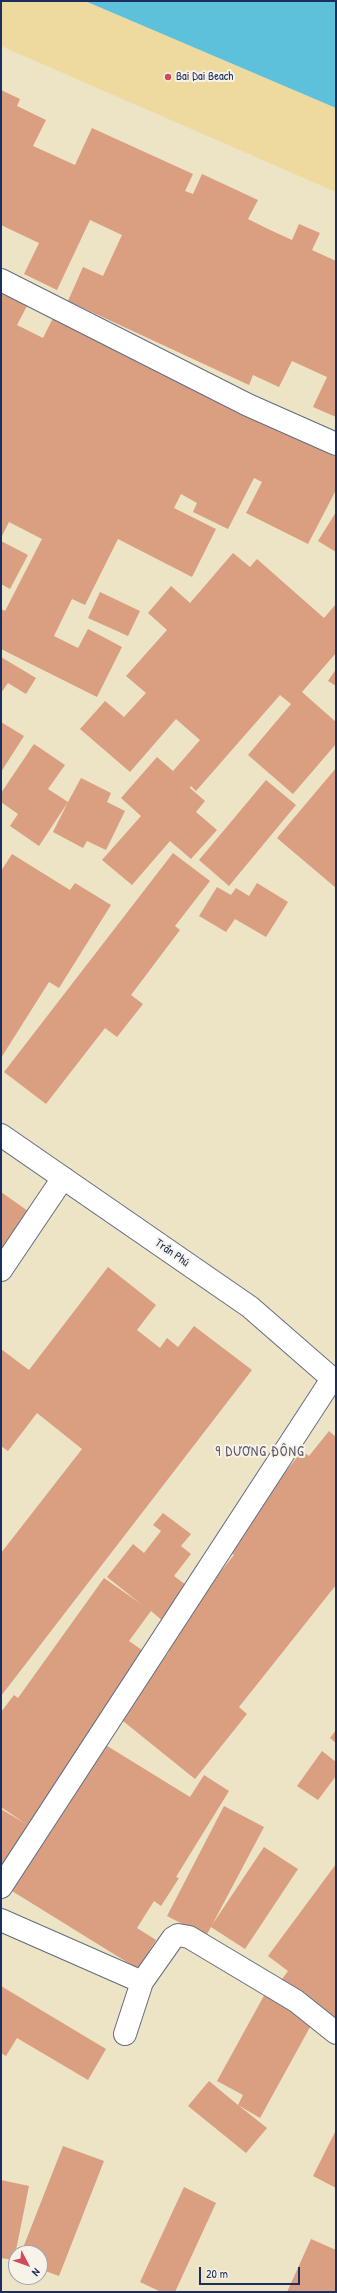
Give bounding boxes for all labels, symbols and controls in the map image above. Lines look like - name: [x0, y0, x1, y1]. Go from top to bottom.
- place label: Bai Dai Beach: [176, 70, 233, 84]
- marker: Bai Dai Beach: [163, 72, 173, 82]
- street label: Trần Phú: [152, 1236, 192, 1270]
- district label: 9 DƯƠNG ĐÔNG: [215, 1444, 305, 1460]
- north arrow: [8, 2245, 48, 2285]
- scale bar: [201, 2259, 302, 2285]
- text: N: [29, 2265, 44, 2279]
- text: 20 m: [206, 2265, 228, 2282]

